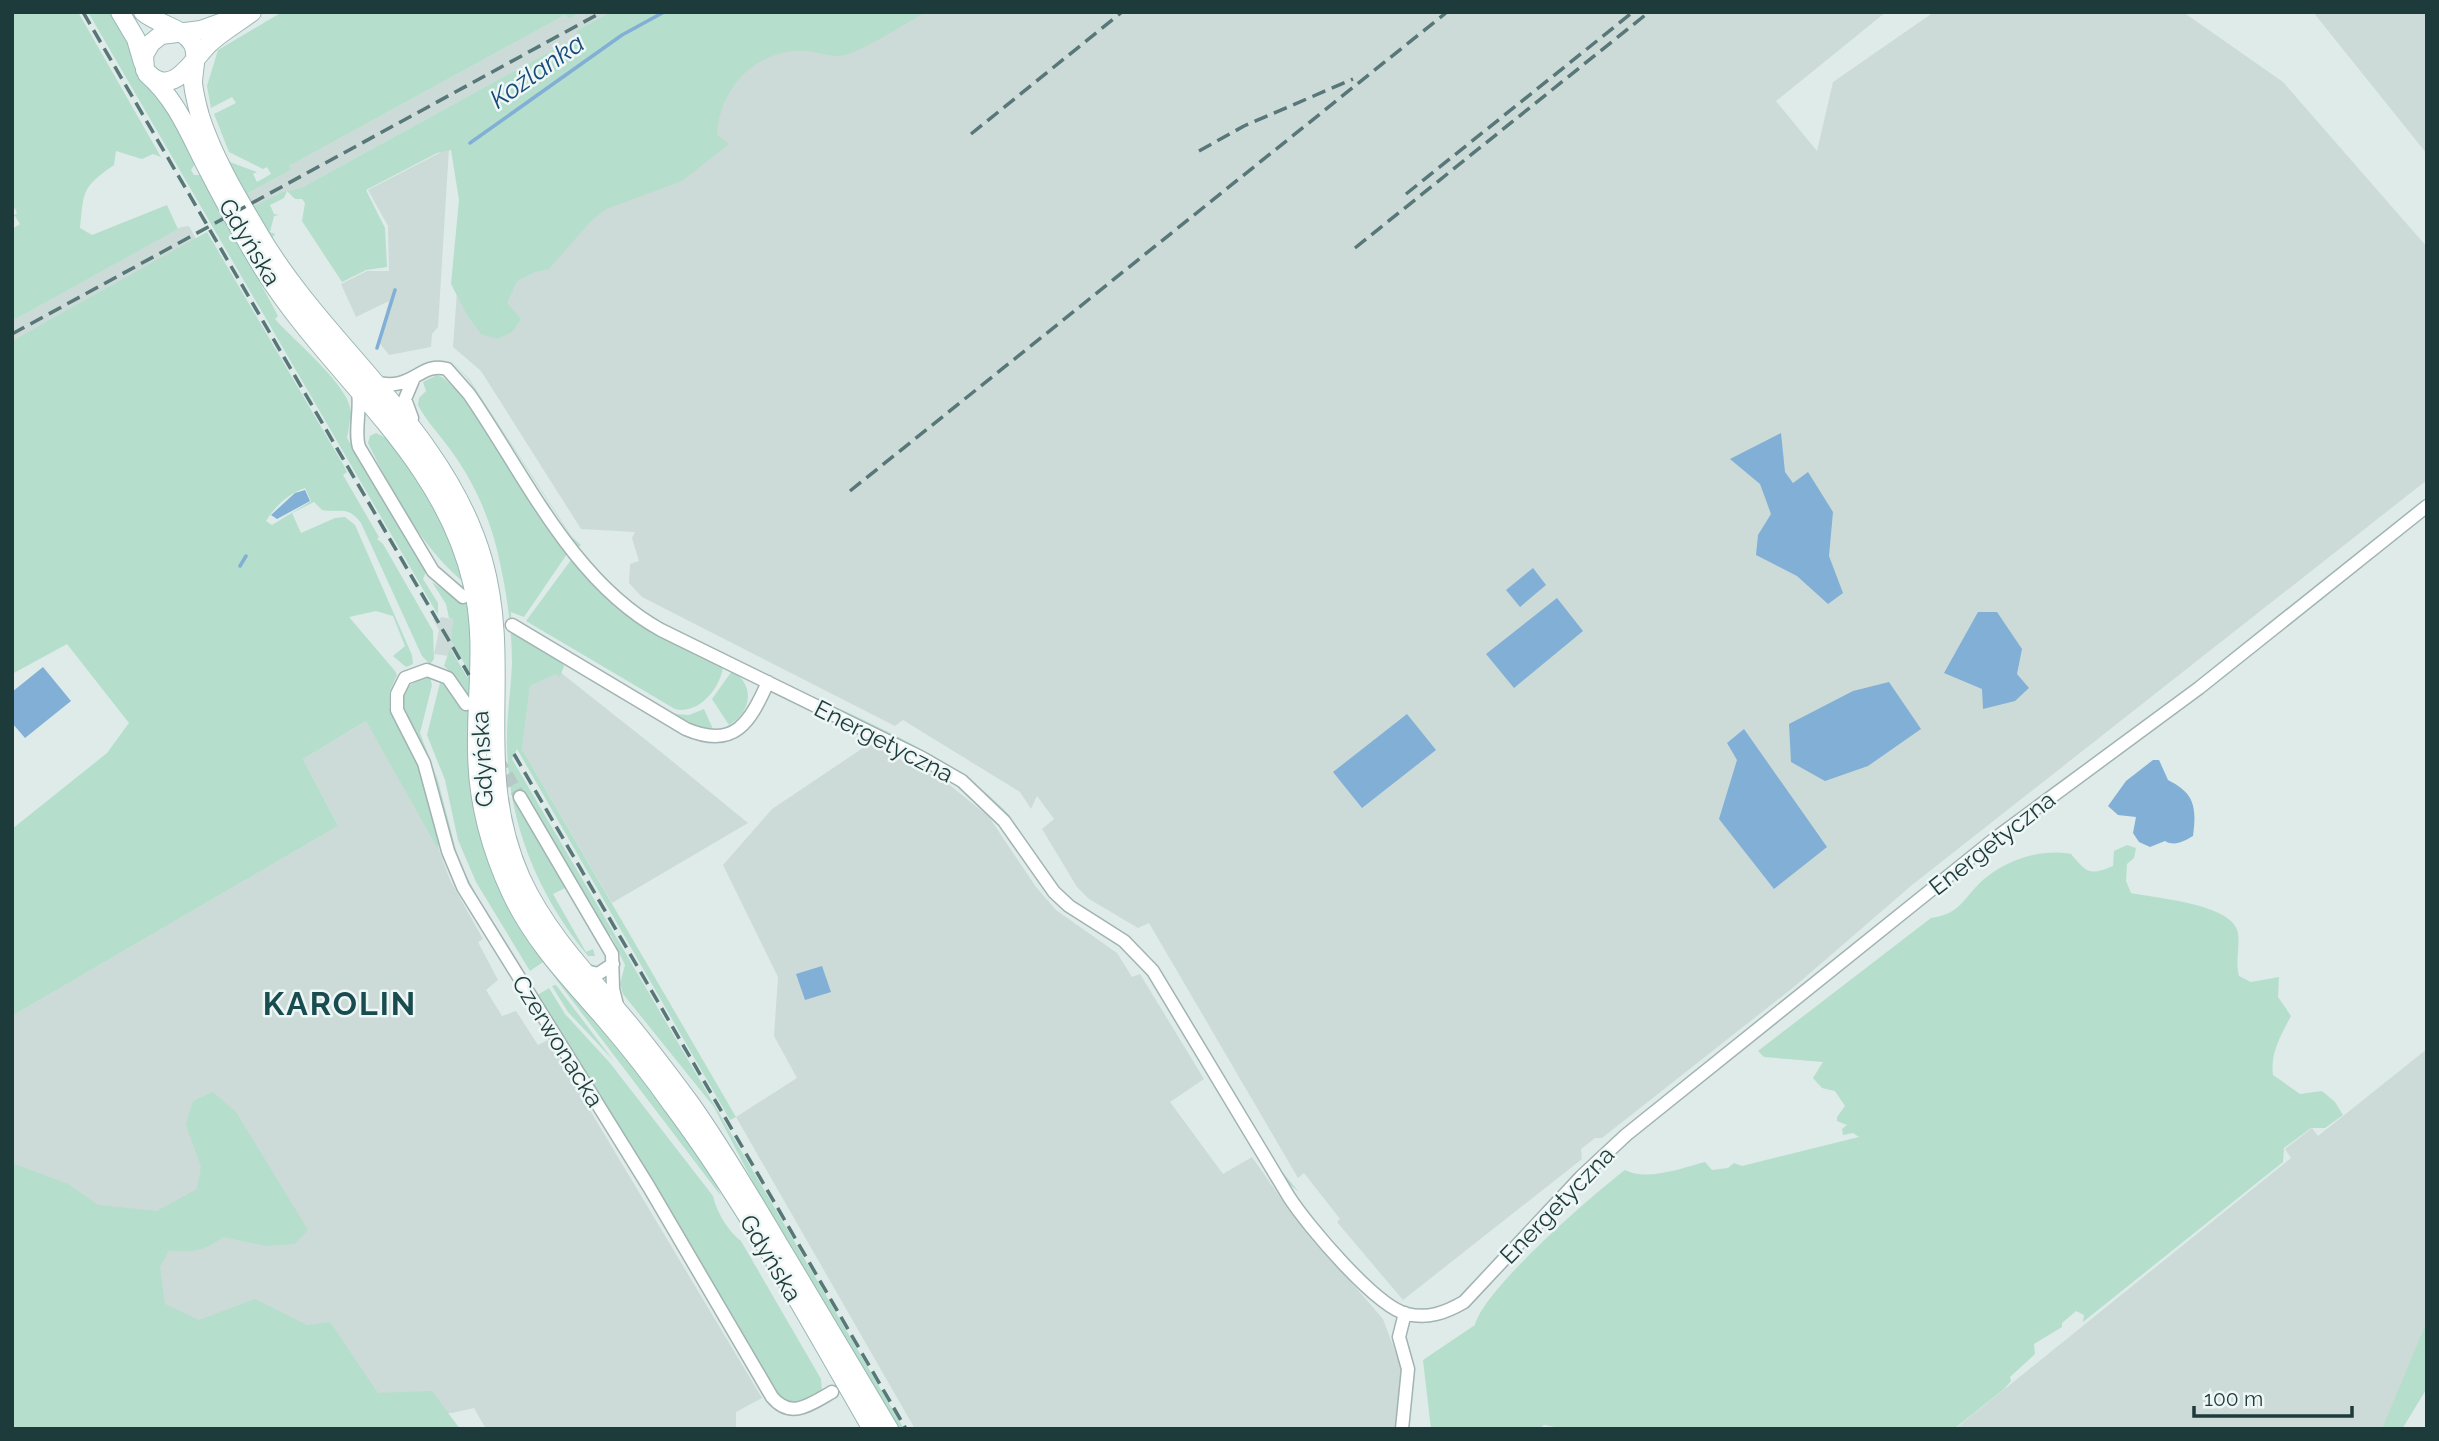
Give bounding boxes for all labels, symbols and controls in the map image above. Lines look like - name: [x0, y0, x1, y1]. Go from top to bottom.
- water label: Koźlanka: [484, 28, 590, 114]
- street label: Gdyńska: [213, 193, 287, 291]
- street label: Energetyczna: [810, 694, 958, 788]
- street label: Gdyńska: [465, 710, 499, 808]
- street label: Energetyczna: [1923, 785, 2061, 901]
- street label: Czerwonacka: [506, 970, 610, 1112]
- district label: KAROLIN: [263, 985, 417, 1022]
- street label: Energetyczna: [1494, 1140, 1620, 1270]
- street label: Gdyńska: [734, 1209, 808, 1307]
- scale bar: [2194, 1374, 2352, 1418]
- text: 100 m: [2204, 1386, 2263, 1411]

